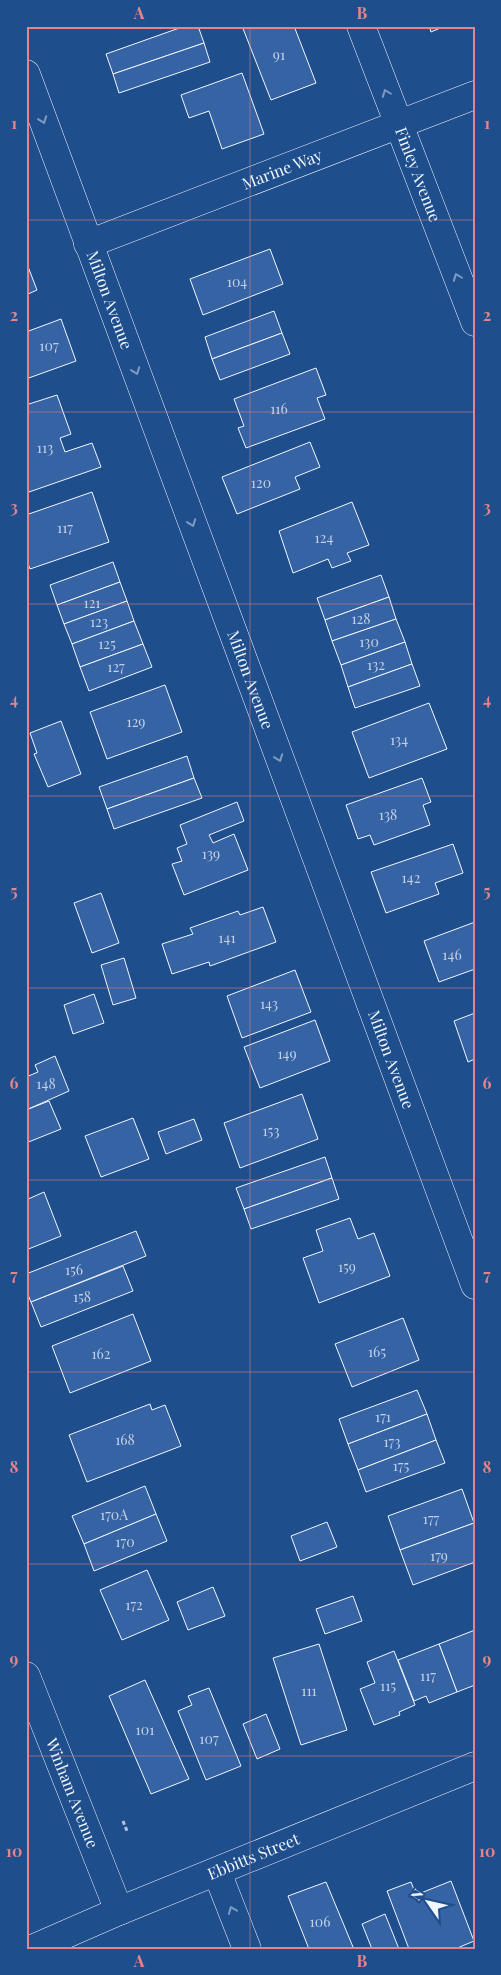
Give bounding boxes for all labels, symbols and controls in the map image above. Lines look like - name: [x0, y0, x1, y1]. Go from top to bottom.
- text: A: [133, 2, 145, 23]
- text: B: [357, 2, 368, 23]
- house number: 91: [273, 45, 285, 64]
- one-way arrow: [382, 89, 392, 97]
- text: 1: [11, 112, 17, 133]
- text: 1: [484, 112, 490, 133]
- one-way arrow: [37, 115, 47, 124]
- street label: Finley Avenue: [391, 124, 446, 224]
- street label: Marine Way: [239, 144, 325, 194]
- street label: Milton Avenue: [82, 248, 138, 352]
- house number: 104: [227, 272, 247, 291]
- one-way arrow: [453, 273, 463, 282]
- text: 2: [10, 304, 18, 325]
- text: 2: [483, 304, 491, 325]
- house number: 107: [39, 336, 59, 355]
- one-way arrow: [130, 366, 140, 375]
- house number: 116: [270, 399, 288, 418]
- house number: 113: [37, 438, 53, 457]
- house number: 120: [251, 473, 271, 492]
- text: 3: [10, 496, 18, 517]
- text: 3: [483, 496, 491, 517]
- house number: 117: [57, 518, 73, 537]
- one-way arrow: [186, 518, 196, 527]
- house number: 124: [315, 528, 333, 547]
- house number: 121: [83, 593, 101, 612]
- house number: 128: [351, 609, 371, 628]
- house number: 123: [90, 612, 108, 631]
- street label: Milton Avenue: [223, 627, 279, 732]
- house number: 130: [359, 632, 379, 651]
- house number: 125: [98, 634, 116, 653]
- house number: 132: [367, 655, 385, 674]
- house number: 127: [107, 657, 125, 676]
- text: 4: [10, 688, 18, 709]
- text: 4: [483, 688, 491, 709]
- house number: 129: [126, 712, 146, 731]
- house number: 134: [390, 730, 408, 749]
- one-way arrow: [273, 753, 283, 761]
- house number: 138: [379, 805, 397, 824]
- house number: 139: [202, 844, 220, 863]
- house number: 142: [402, 868, 421, 887]
- text: 5: [10, 880, 18, 901]
- text: 5: [483, 880, 491, 901]
- house number: 141: [218, 928, 236, 947]
- house number: 146: [442, 945, 462, 964]
- house number: 143: [260, 994, 278, 1013]
- street label: Milton Avenue: [364, 1007, 420, 1111]
- house number: 149: [277, 1044, 297, 1063]
- text: 6: [10, 1072, 19, 1093]
- text: 6: [483, 1072, 492, 1093]
- house number: 148: [36, 1074, 56, 1093]
- house number: 153: [262, 1121, 280, 1140]
- house number: 159: [338, 1257, 356, 1276]
- house number: 156: [65, 1260, 83, 1279]
- text: 7: [10, 1264, 18, 1285]
- text: 7: [483, 1264, 491, 1285]
- house number: 158: [73, 1287, 91, 1306]
- house number: 165: [368, 1342, 386, 1361]
- house number: 162: [91, 1344, 111, 1363]
- house number: 171: [375, 1407, 391, 1426]
- house number: 168: [115, 1430, 135, 1449]
- house number: 173: [383, 1432, 401, 1451]
- text: 8: [10, 1456, 19, 1477]
- house number: 175: [393, 1456, 410, 1475]
- text: 8: [483, 1456, 492, 1477]
- house number: 170A: [100, 1505, 128, 1524]
- house number: 177: [423, 1509, 440, 1528]
- house number: 170: [115, 1532, 135, 1551]
- house number: 179: [430, 1546, 448, 1565]
- house number: 172: [125, 1595, 143, 1614]
- text: 9: [10, 1648, 19, 1669]
- text: 9: [483, 1648, 492, 1669]
- house number: 117: [420, 1666, 436, 1685]
- house number: 115: [380, 1676, 396, 1695]
- house number: 111: [301, 1681, 317, 1700]
- house number: 101: [136, 1720, 154, 1739]
- house number: 107: [199, 1729, 219, 1748]
- street label: Winham Avenue: [41, 1734, 104, 1851]
- street label: Ebbitts Street: [204, 1828, 302, 1884]
- text: 10: [6, 1840, 22, 1861]
- text: 10: [479, 1840, 495, 1861]
- north arrow: [404, 1878, 454, 1928]
- text: N: [406, 1885, 428, 1904]
- one-way arrow: [228, 1907, 238, 1915]
- house number: 106: [310, 1912, 330, 1931]
- text: A: [133, 1950, 145, 1971]
- text: B: [357, 1950, 368, 1971]

